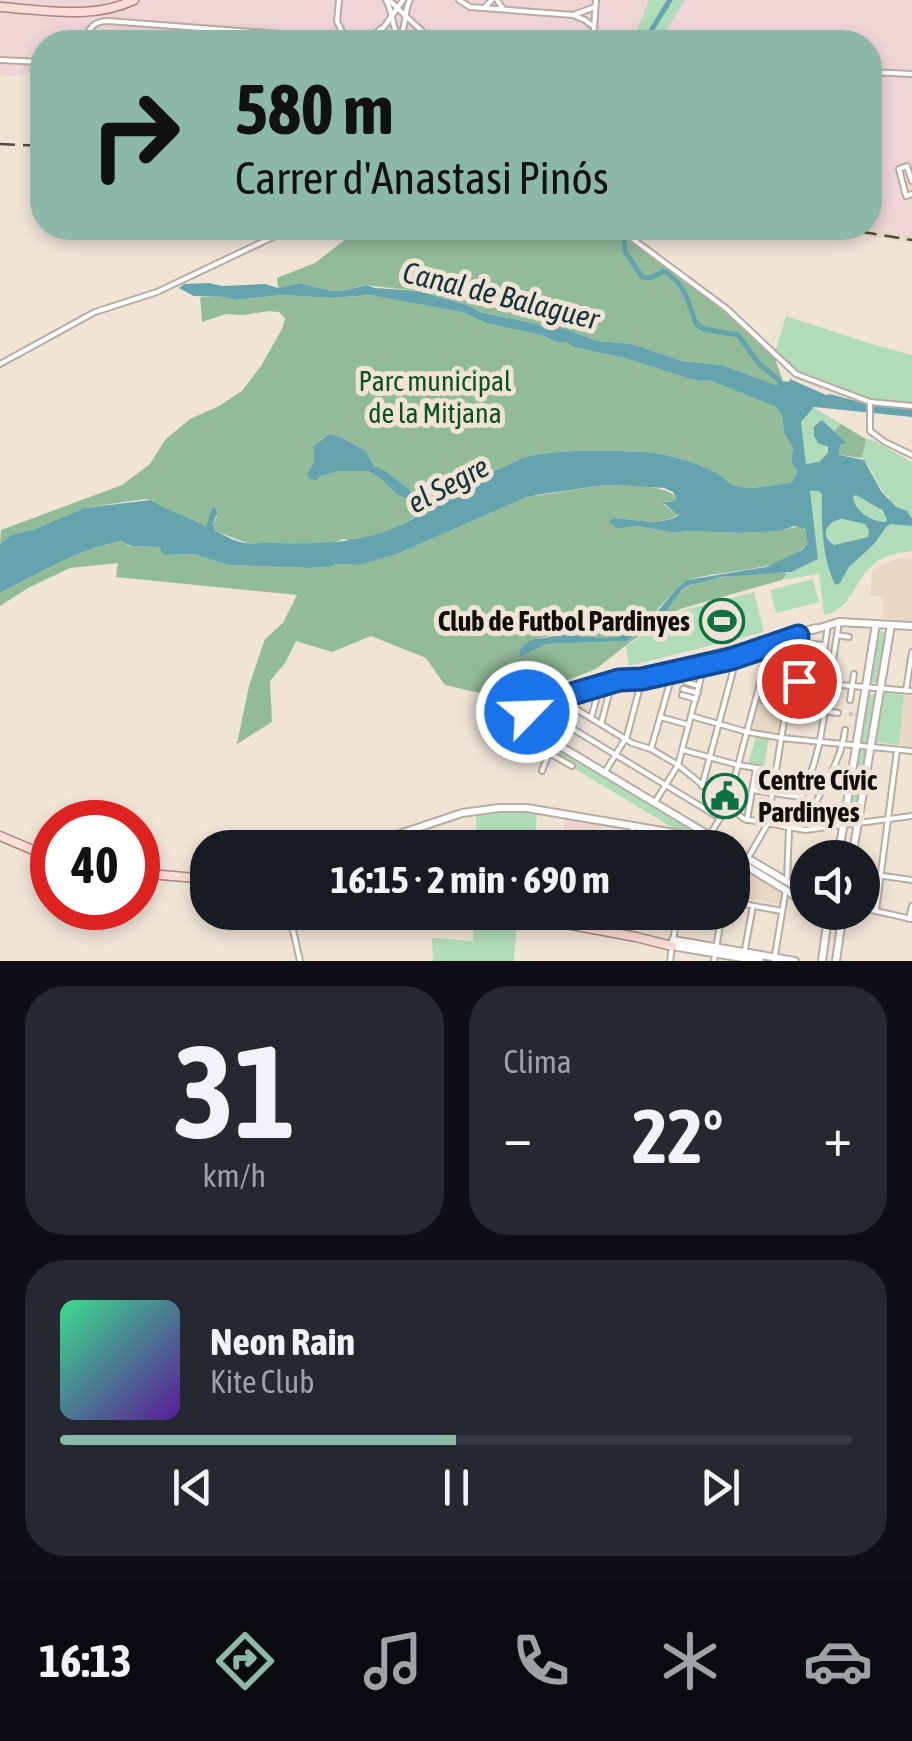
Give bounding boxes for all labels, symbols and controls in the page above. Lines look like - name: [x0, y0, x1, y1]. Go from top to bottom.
- text: 580 m: [235, 69, 394, 149]
- icon: right: [70, 70, 200, 200]
- text: Carrer d'Anastasi Pinós: [235, 152, 609, 204]
- water label: Canal de Balaguer: [400, 254, 604, 336]
- park label: Parc municipal de la Mitjana: [359, 365, 512, 429]
- water label: el Segre: [402, 449, 494, 519]
- sports icon: Club de Futbol Pardinyes: [699, 598, 745, 644]
- place label: Club de Futbol Pardinyes: [438, 605, 690, 637]
- pin: [757, 639, 842, 724]
- icon: arrive: [772, 654, 827, 709]
- position arrow: [475, 660, 579, 764]
- place label: Centre Cívic Pardinyes: [758, 764, 878, 828]
- public building icon: Centre Cívic Pardinyes: [702, 773, 748, 819]
- speed limit sign: 40: [30, 800, 160, 930]
- map controls: [790, 840, 880, 930]
- button: sound: [790, 840, 880, 930]
- text: 16:15 · 2 min · 690 m: [330, 858, 610, 901]
- text: 31: [173, 1017, 295, 1166]
- text: Clima: [504, 1043, 572, 1080]
- text: 22°: [632, 1093, 723, 1179]
- text: −: [504, 1105, 532, 1168]
- text: +: [823, 1105, 852, 1168]
- text: km/h: [203, 1157, 266, 1194]
- text: Neon Rain: [210, 1320, 355, 1363]
- text: Kite Club: [210, 1363, 314, 1400]
- icon: previous: [165, 1460, 220, 1515]
- icon: pause: [429, 1460, 484, 1515]
- icon: next: [693, 1460, 748, 1515]
- icon: directions: [210, 1626, 280, 1696]
- icon: music: [358, 1626, 428, 1696]
- icon: phone: [506, 1626, 576, 1696]
- icon: climate: [655, 1626, 725, 1696]
- icon: car: [803, 1626, 873, 1696]
- text: 16:13: [39, 1635, 132, 1687]

